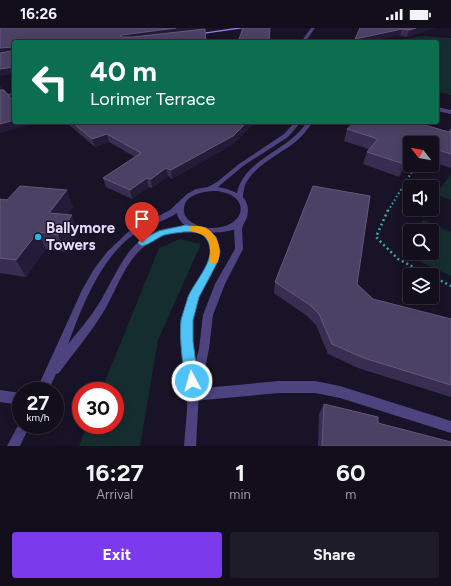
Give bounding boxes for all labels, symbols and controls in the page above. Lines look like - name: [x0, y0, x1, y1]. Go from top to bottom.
- text: 16:26: [20, 5, 57, 23]
- text: 40 m: [90, 54, 157, 88]
- icon: left: [24, 56, 76, 108]
- text: Lorimer Terrace: [90, 88, 215, 110]
- north arrow: [403, 136, 439, 172]
- map controls: [403, 136, 439, 304]
- button: sound: [403, 180, 439, 216]
- pin: [125, 202, 159, 243]
- icon: arrive: [131, 208, 153, 230]
- place label: Ballymore Towers: [46, 219, 116, 254]
- button: search: [403, 224, 439, 260]
- marker: Ballymore Towers: [33, 232, 43, 242]
- button: layers: [403, 268, 439, 304]
- position arrow: [171, 360, 213, 402]
- speed limit sign: 30: [72, 382, 124, 434]
- text: 27: [27, 391, 49, 415]
- text: km/h: [27, 411, 49, 424]
- text: 16:27: [85, 458, 144, 487]
- text: 1: [235, 458, 245, 487]
- text: 60: [336, 458, 366, 487]
- text: Arrival: [96, 487, 133, 502]
- text: min: [229, 487, 251, 502]
- text: m: [345, 487, 356, 502]
- button: Exit: [12, 532, 222, 578]
- button: Share: [230, 532, 439, 578]

